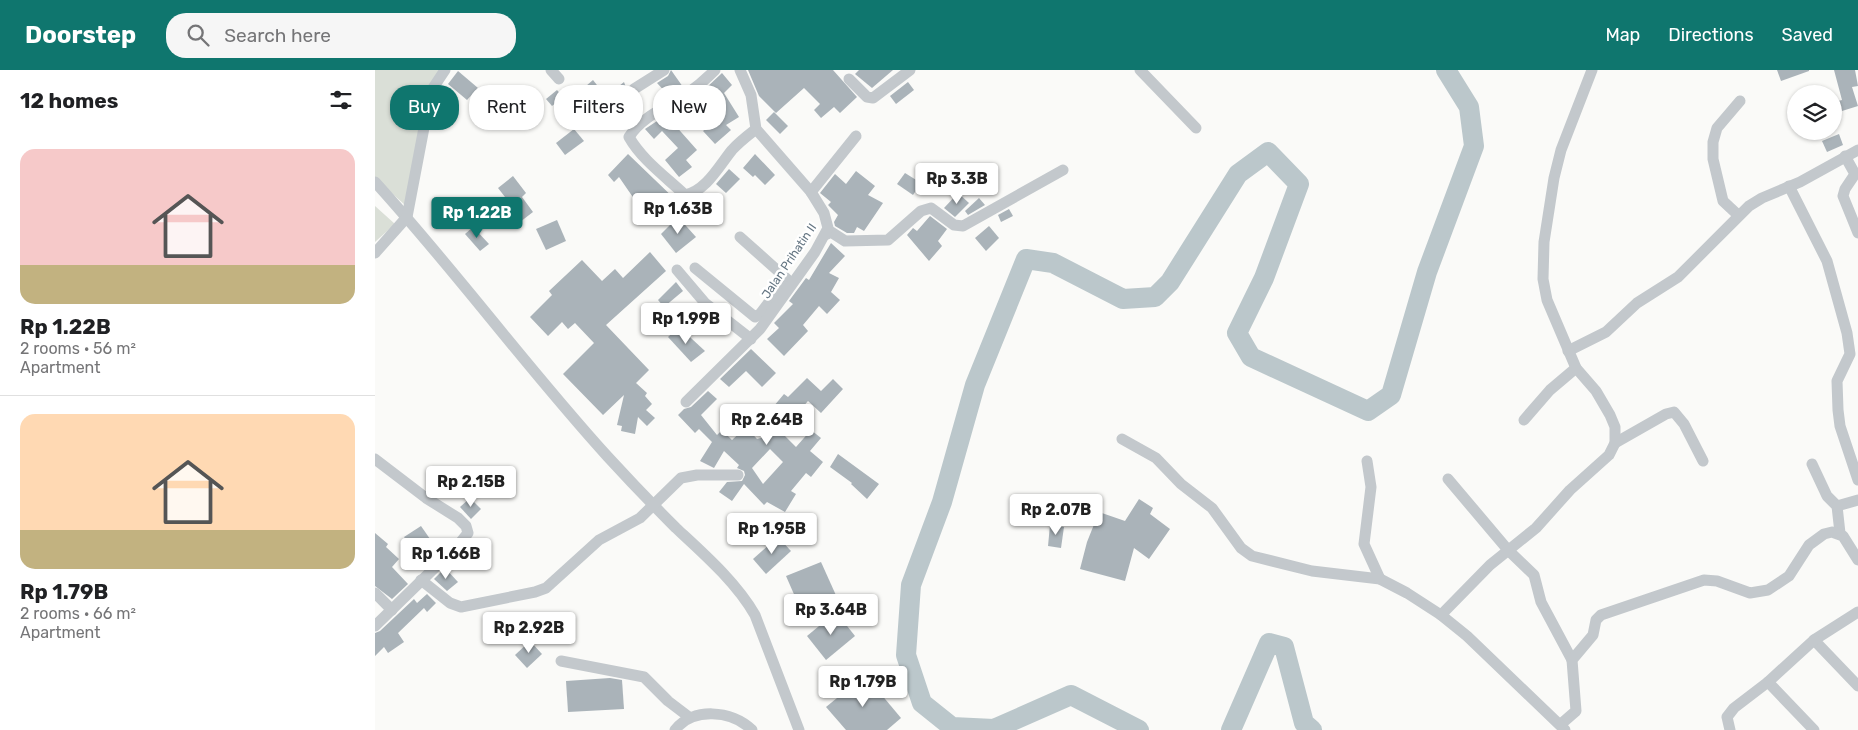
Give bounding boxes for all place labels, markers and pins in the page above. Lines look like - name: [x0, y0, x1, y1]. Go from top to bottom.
- pin: Rp 3.3B: [911, 162, 1003, 205]
- pin: Rp 1.63B: [626, 192, 730, 235]
- pin: Rp 1.22B: [425, 196, 529, 239]
- pin: Rp 1.99B: [634, 302, 738, 345]
- pin: Rp 2.64B: [715, 404, 819, 446]
- pin: Rp 2.15B: [419, 466, 523, 508]
- pin: Rp 2.07B: [1004, 494, 1108, 536]
- pin: Rp 1.95B: [720, 512, 824, 555]
- pin: Rp 1.66B: [394, 538, 498, 580]
- pin: Rp 3.64B: [779, 594, 883, 636]
- pin: Rp 2.92B: [477, 612, 581, 654]
- pin: Rp 1.79B: [811, 666, 915, 708]

